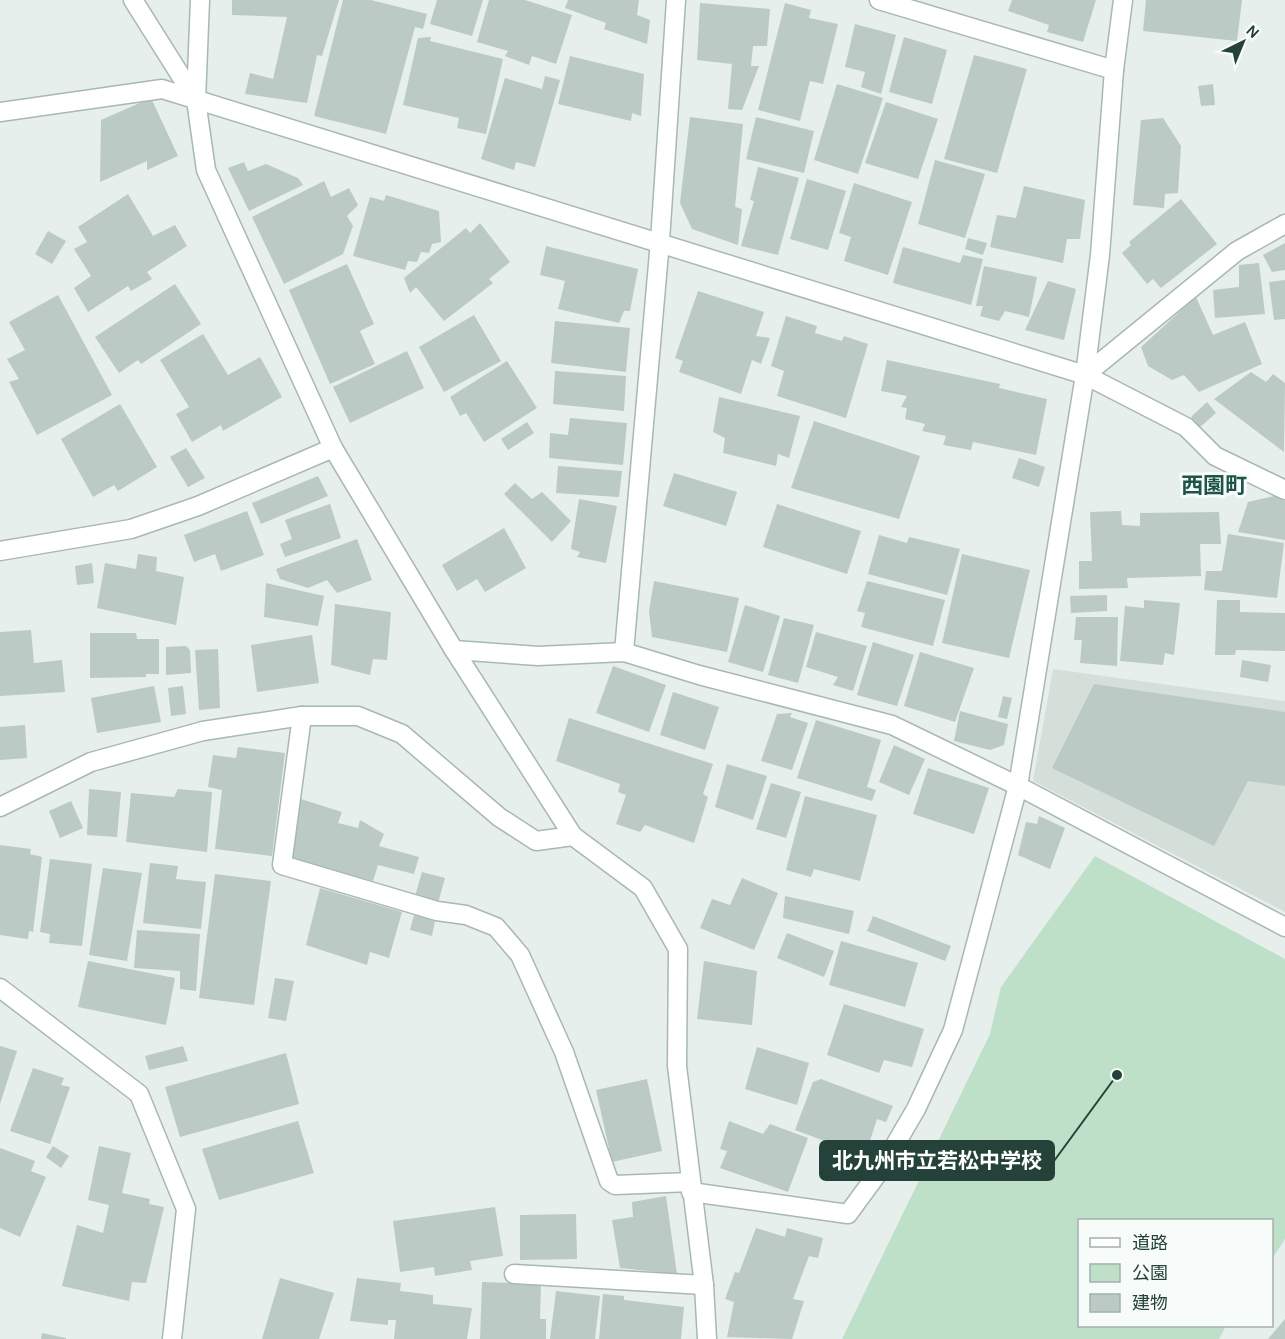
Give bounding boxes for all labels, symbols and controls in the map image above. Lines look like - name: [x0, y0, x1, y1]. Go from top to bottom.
- north arrow: [1213, 12, 1273, 72]
- text: N: [1242, 21, 1264, 42]
- district label: 西園町: [1181, 473, 1247, 499]
- callout: 北九州市立若松中学校: [820, 1141, 1054, 1180]
- text: 北九州市立若松中学校: [832, 1149, 1042, 1173]
- legend: [1078, 1219, 1273, 1327]
- text: 道路: [1132, 1232, 1168, 1254]
- text: 公園: [1132, 1262, 1168, 1284]
- text: 建物: [1132, 1292, 1168, 1314]

